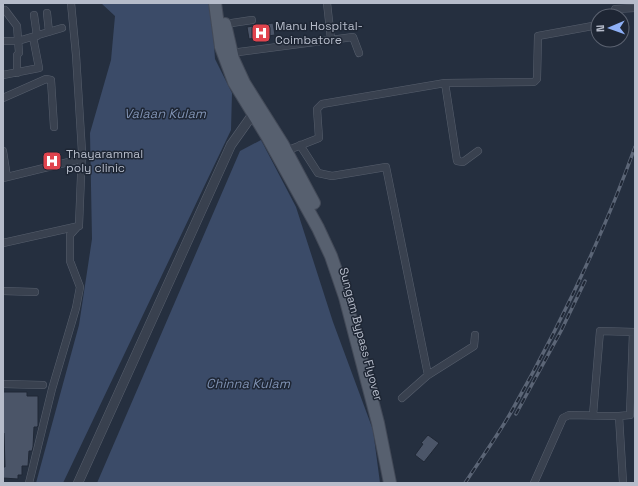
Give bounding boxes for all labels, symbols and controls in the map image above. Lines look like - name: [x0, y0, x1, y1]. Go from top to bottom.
- north arrow: [590, 8, 630, 48]
- place label: Manu Hospital- Coimbatore: [275, 18, 363, 48]
- hospital icon: Manu Hospital- Coimbatore: [250, 22, 272, 44]
- text: N: [593, 24, 607, 32]
- water label: Valaan Kulam: [124, 105, 207, 122]
- place label: Thayarammal poly clinic: [66, 146, 143, 176]
- hospital icon: Thayarammal poly clinic: [41, 150, 63, 172]
- street label: Sungam Bypass Flyover: [335, 266, 387, 403]
- water label: Chinna Kulam: [206, 375, 291, 392]

